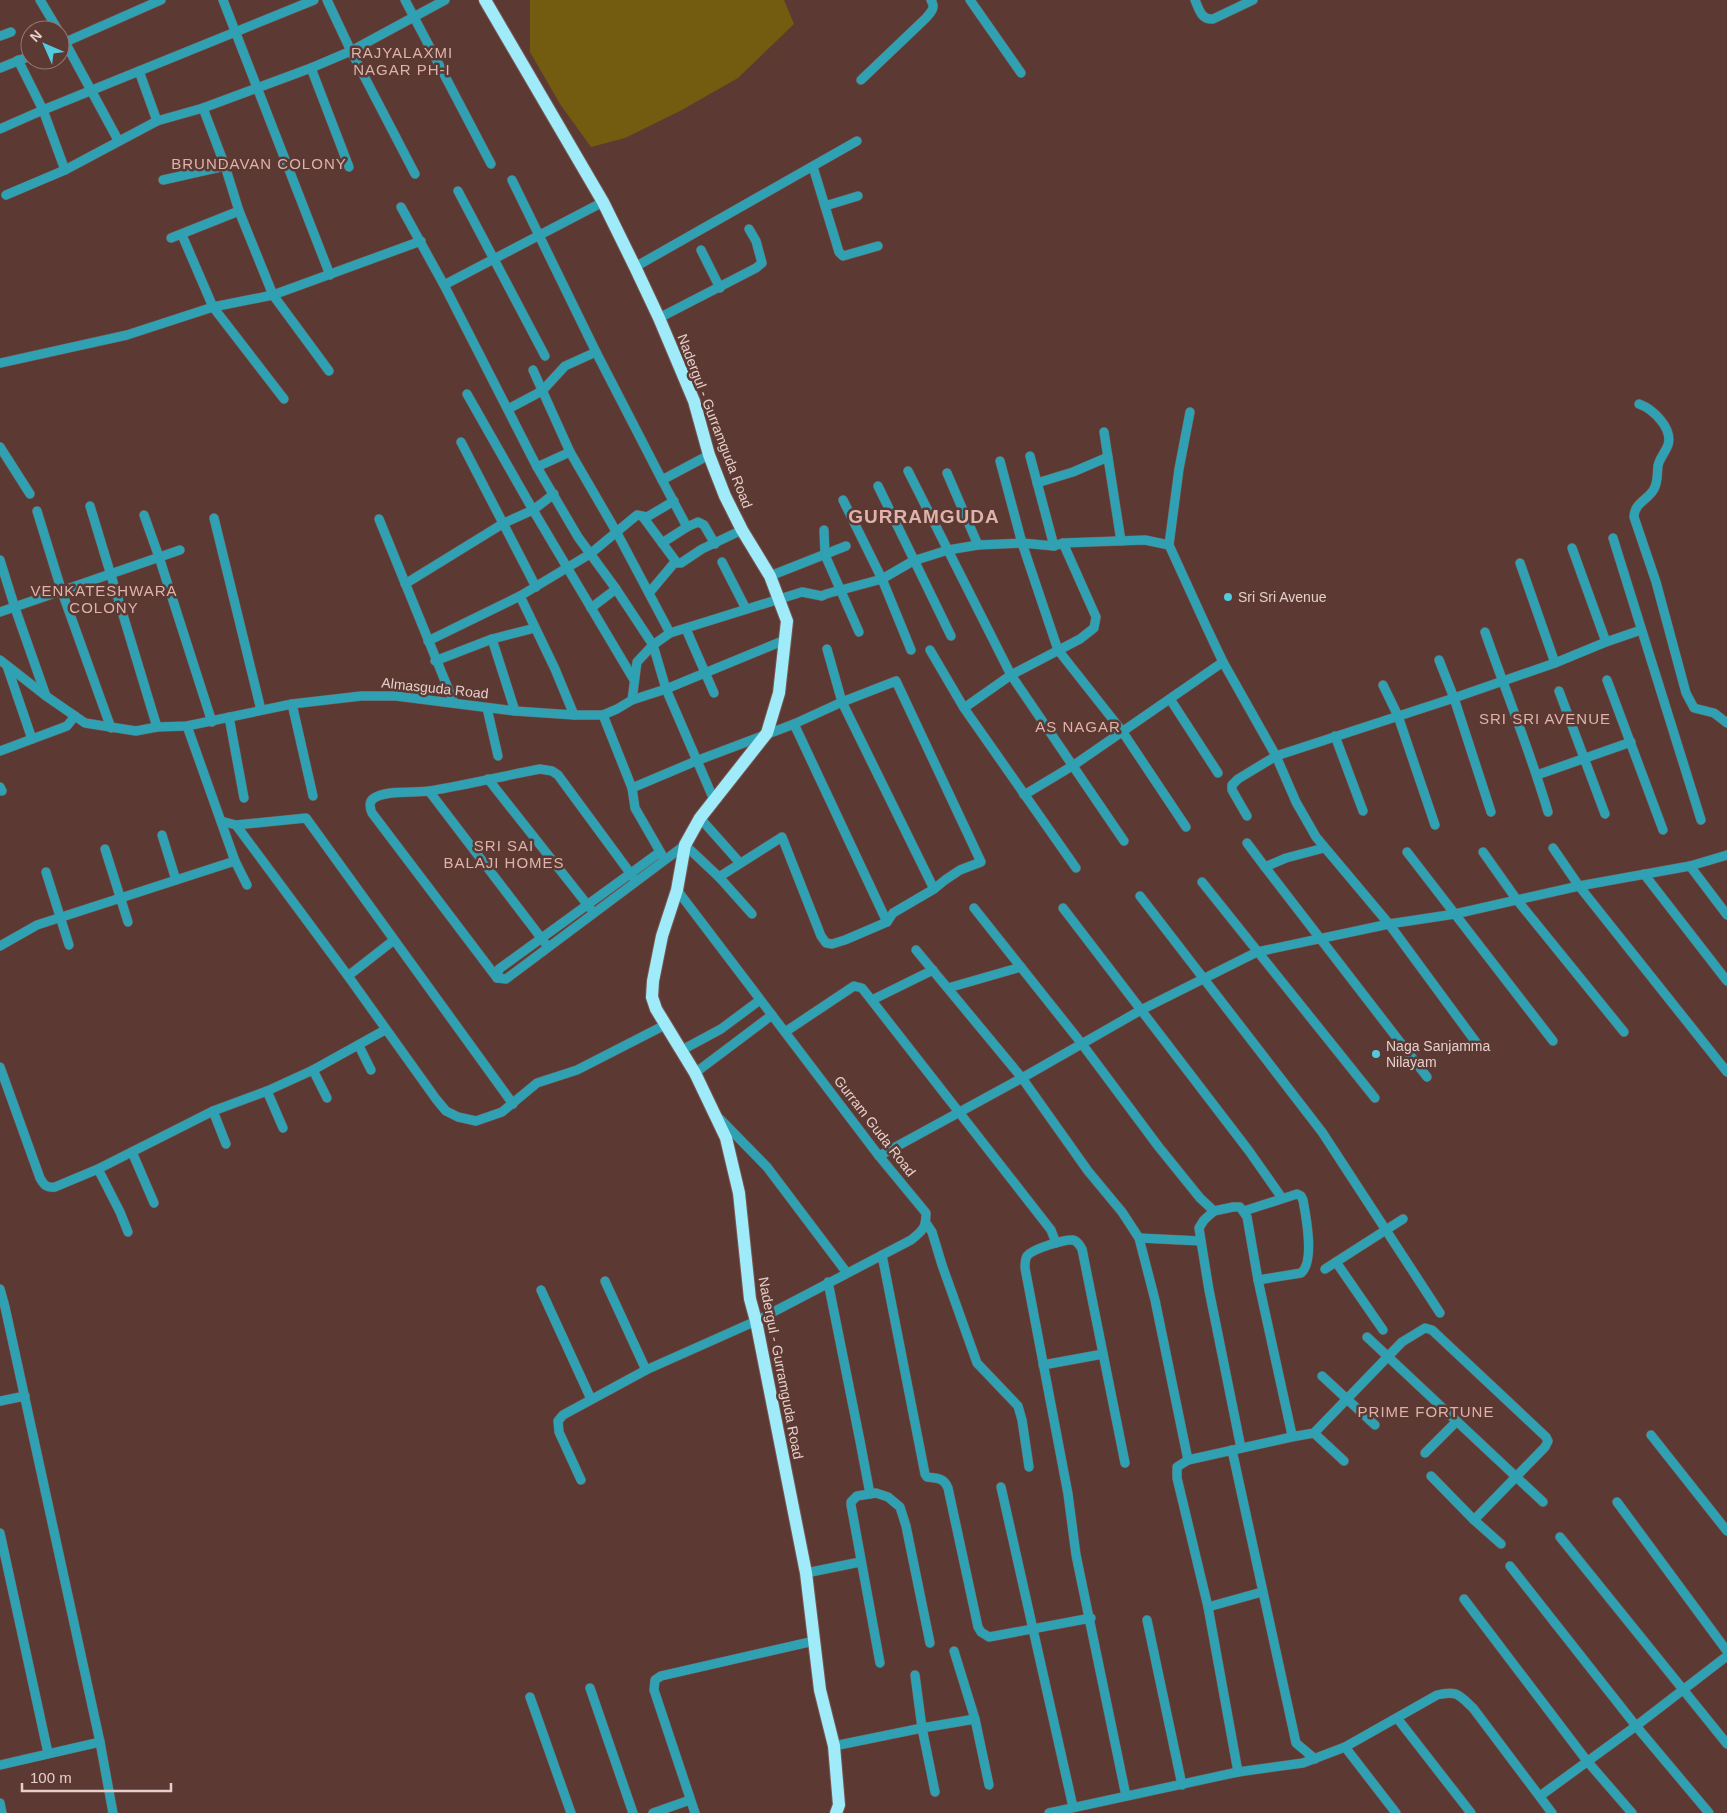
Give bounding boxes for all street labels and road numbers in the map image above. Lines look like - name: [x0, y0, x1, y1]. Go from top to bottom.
- street label: Nadergul - Gurramguda Road: [674, 332, 756, 510]
- street label: Almasguda Road: [381, 674, 489, 702]
- street label: Gurram Guda Road: [831, 1073, 919, 1179]
- street label: Nadergul - Gurramguda Road: [755, 1276, 807, 1460]

